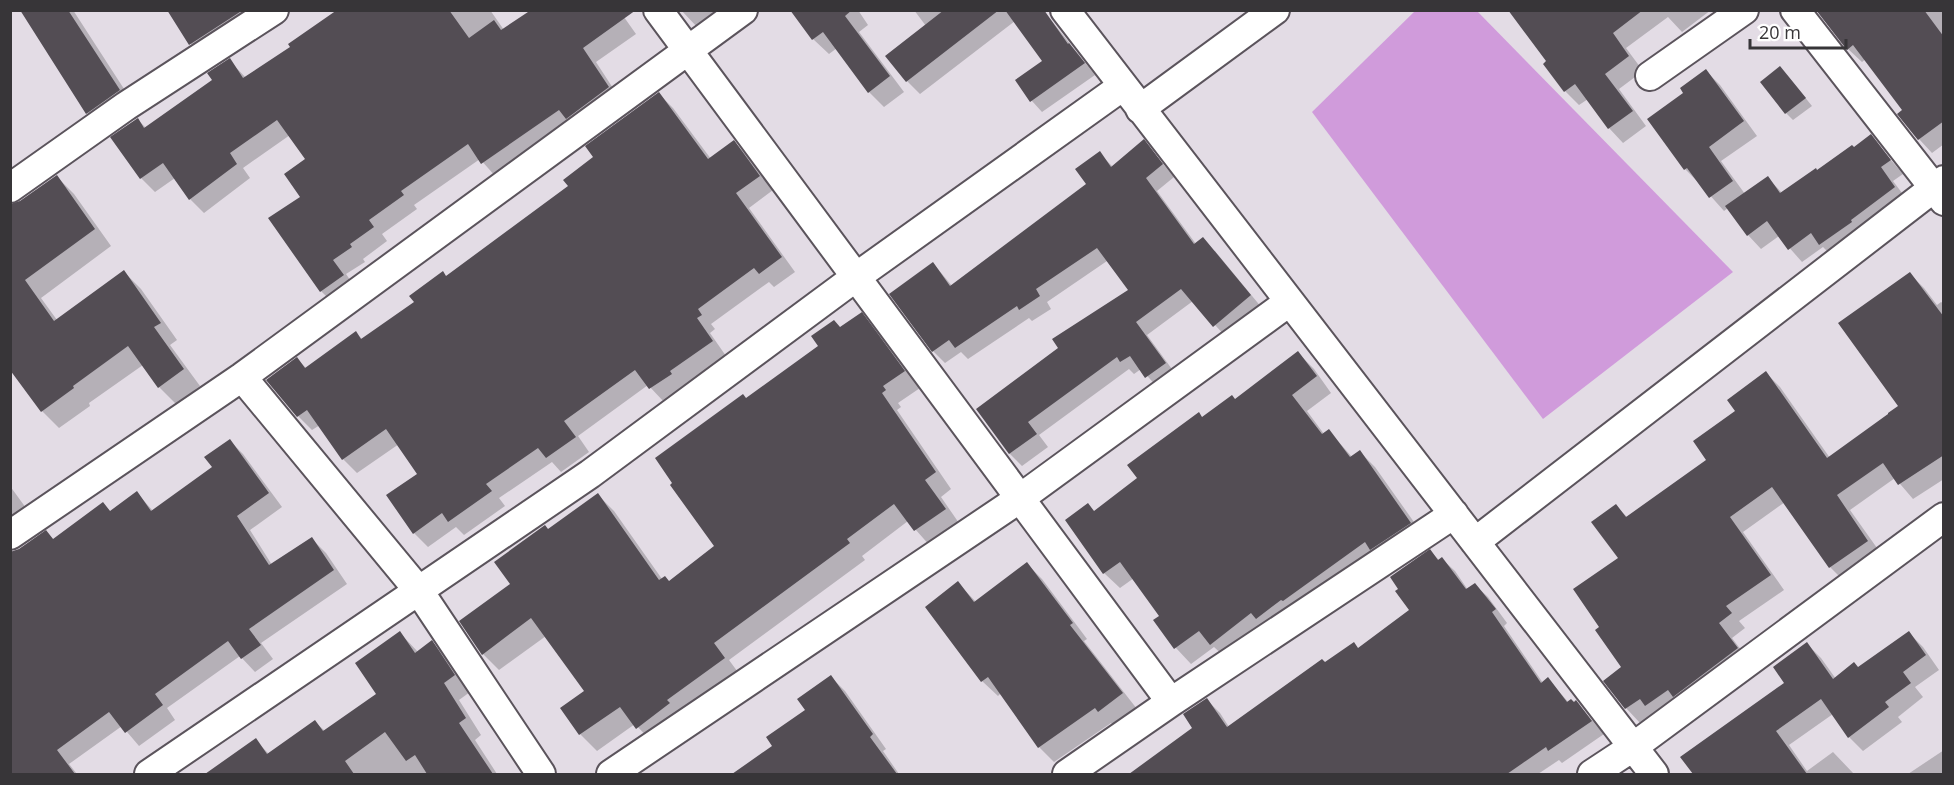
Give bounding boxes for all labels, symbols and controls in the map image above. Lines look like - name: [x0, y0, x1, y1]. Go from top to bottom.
- scale bar: [1750, 12, 1846, 50]
- text: 20 m: [1759, 20, 1801, 44]

